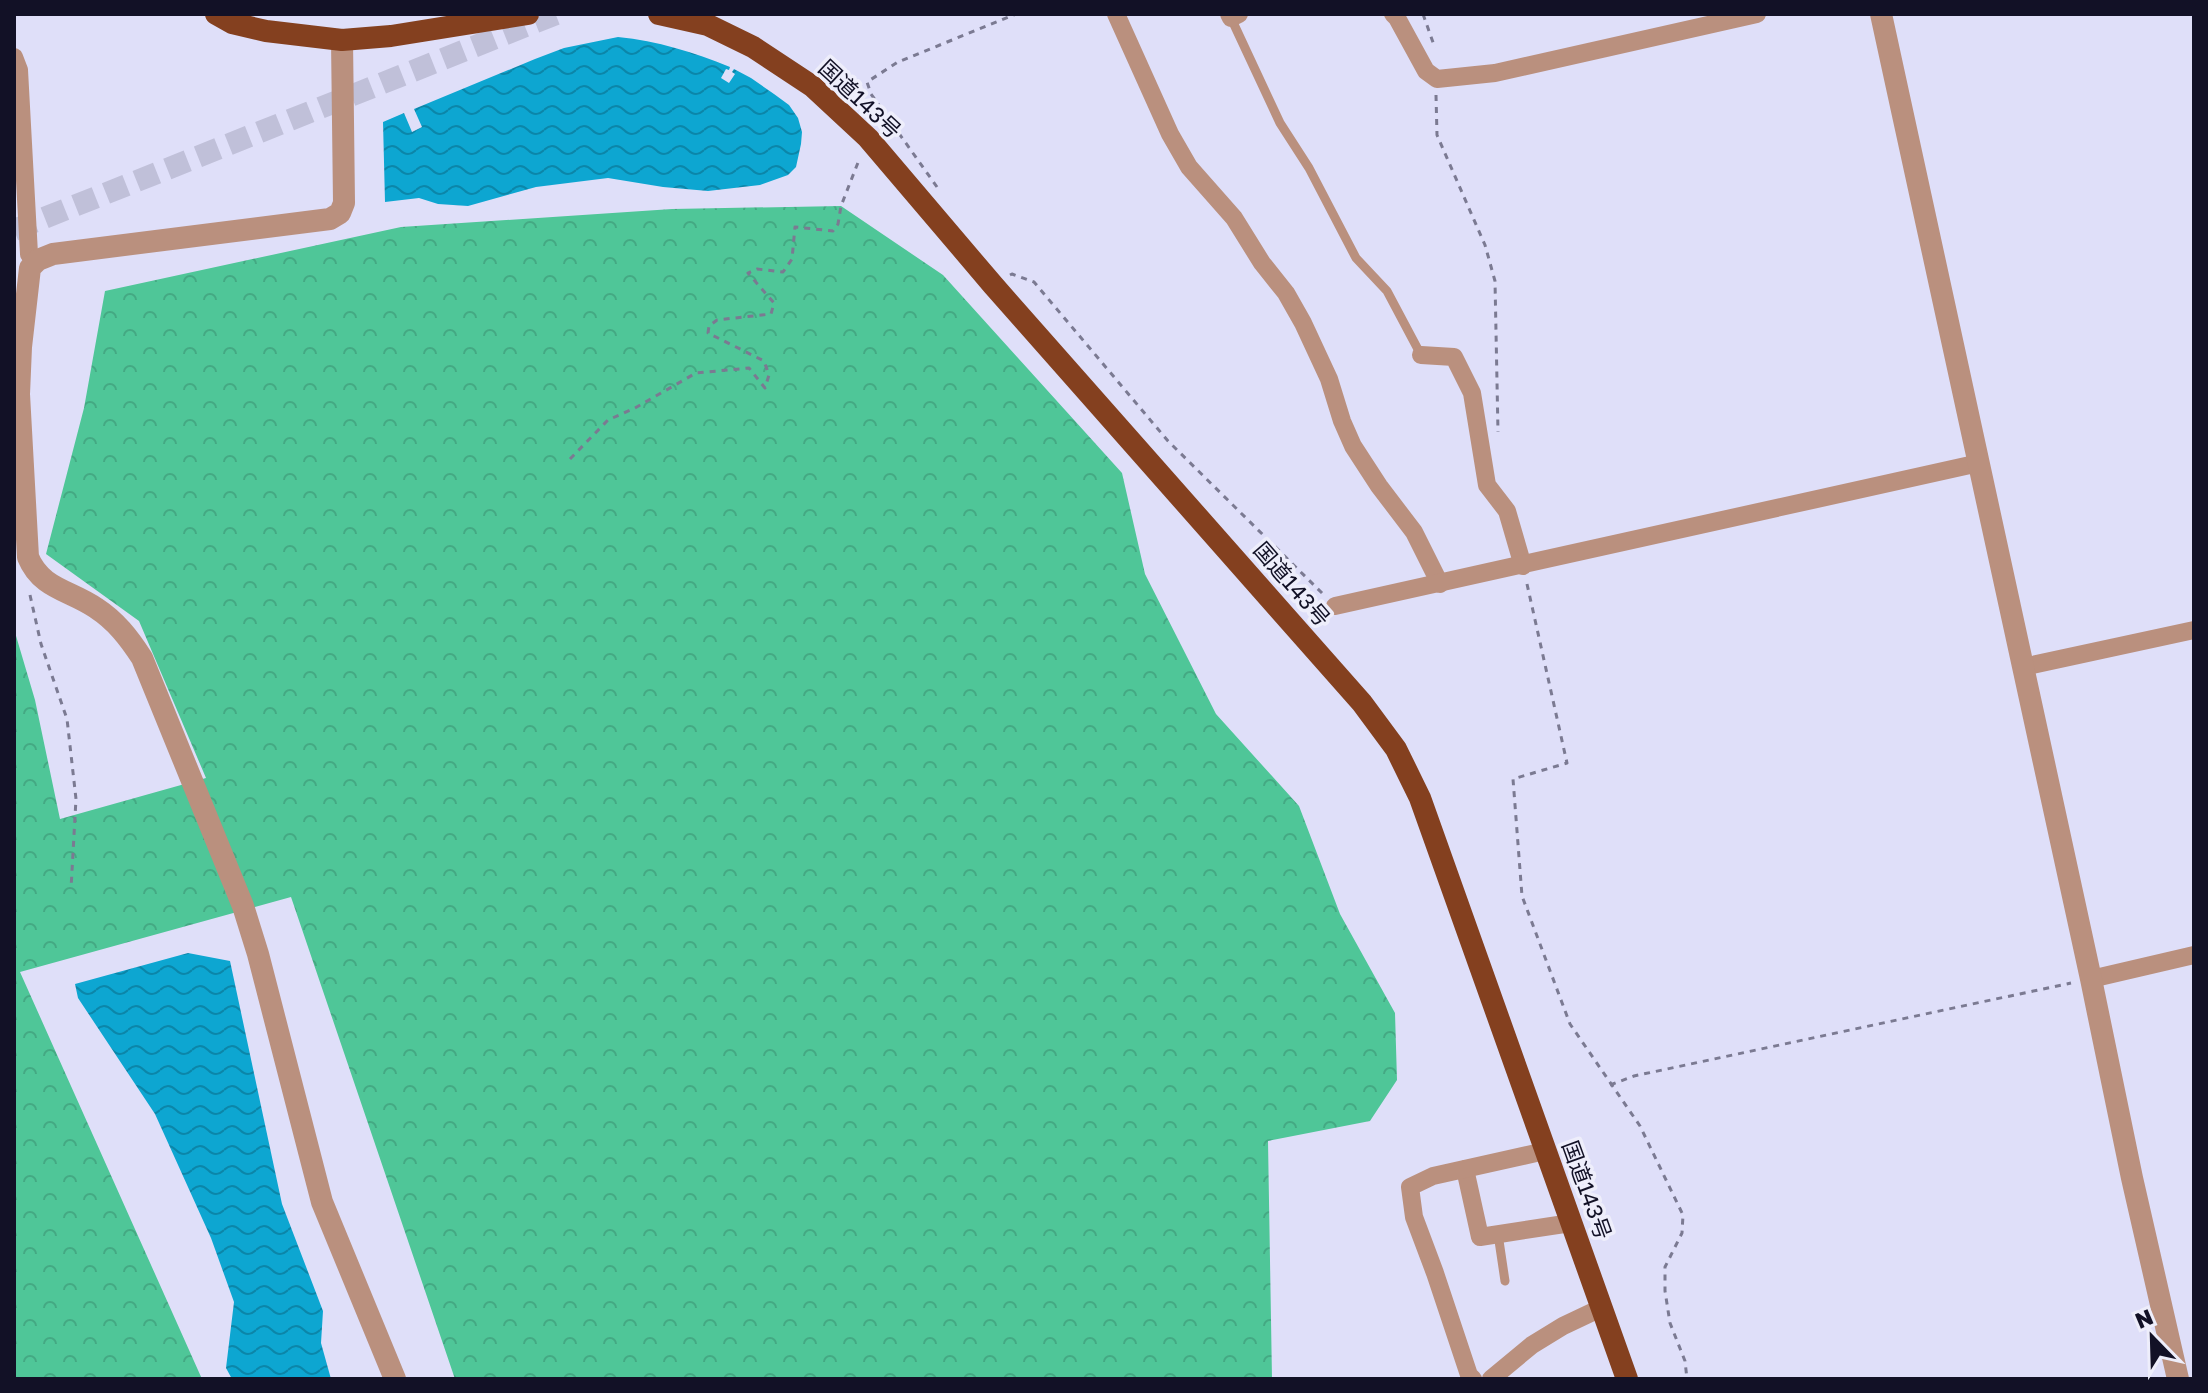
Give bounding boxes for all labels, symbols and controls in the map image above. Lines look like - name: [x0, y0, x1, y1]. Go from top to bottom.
- street label: 国道143号: [813, 54, 907, 144]
- street label: 国道143号: [1248, 536, 1336, 631]
- street label: 国道143号: [1557, 1137, 1618, 1243]
- north arrow: [2112, 1297, 2192, 1377]
- text: N: [2131, 1302, 2157, 1334]

